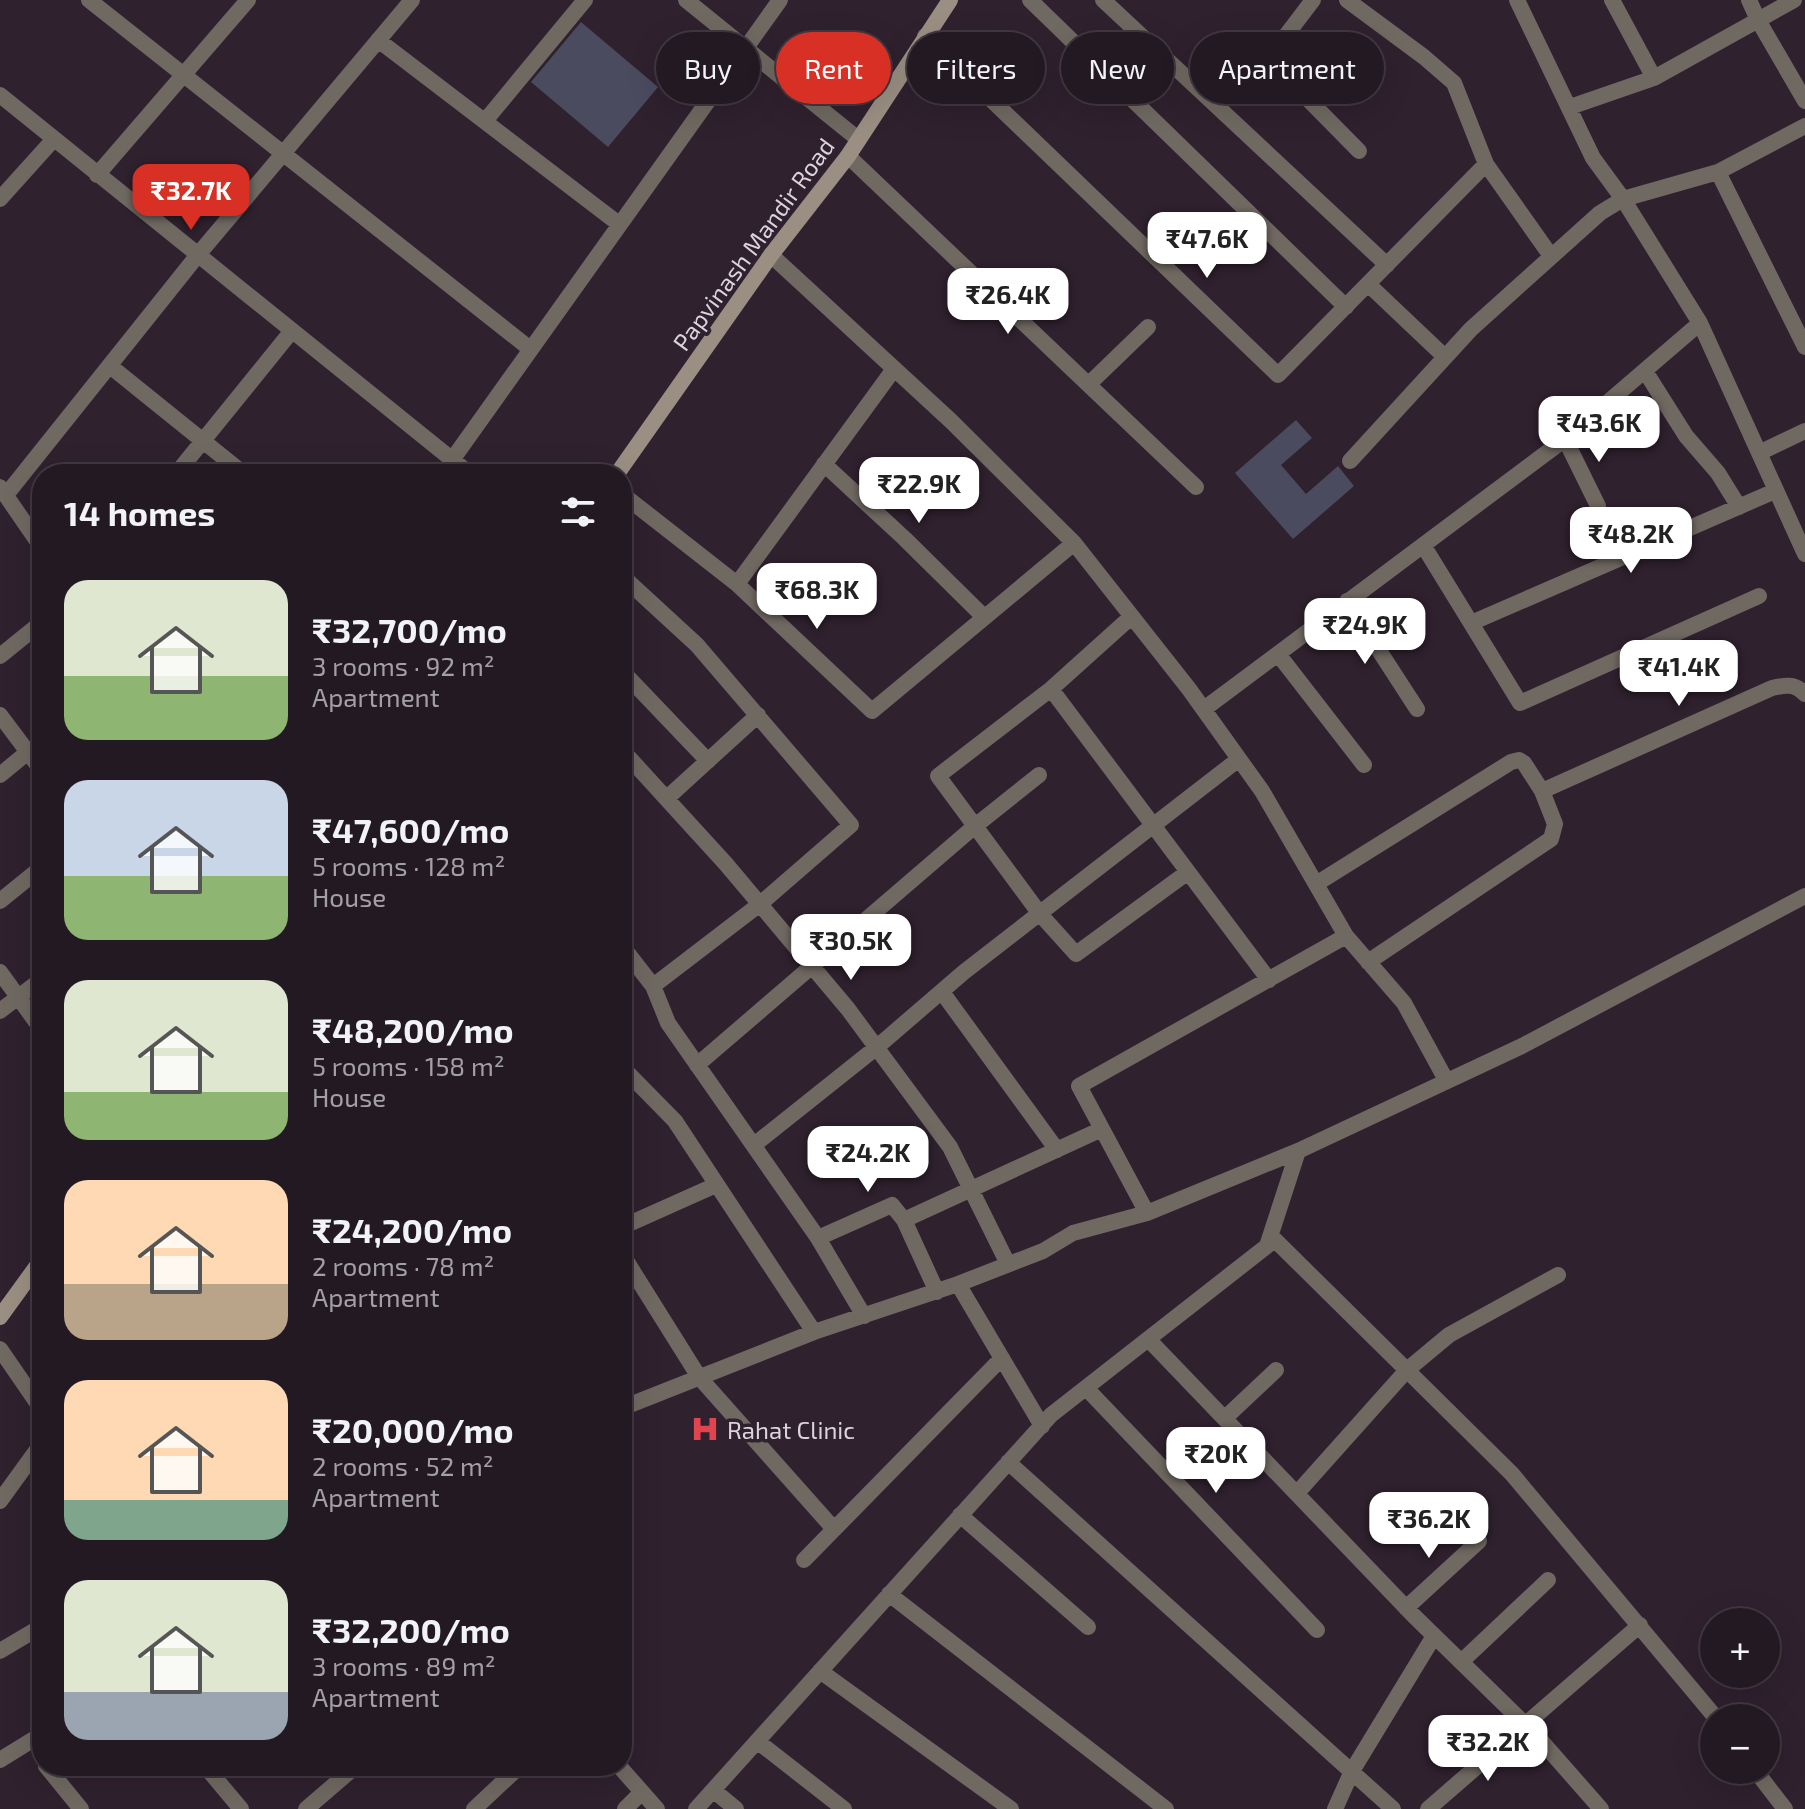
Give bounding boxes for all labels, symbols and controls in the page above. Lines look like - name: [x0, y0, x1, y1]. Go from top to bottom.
- chip: Buy: [656, 32, 760, 104]
- chip: Rent: [776, 32, 891, 104]
- chip: Filters: [907, 32, 1045, 104]
- chip: New: [1061, 32, 1174, 104]
- chip: Apartment: [1190, 32, 1384, 104]
- street label: Papvinash Mandir Road: [666, 132, 840, 356]
- pin: ₹32.7K: [126, 164, 256, 232]
- text: ₹32.7K: [151, 174, 231, 205]
- pin: ₹47.6K: [1142, 212, 1272, 280]
- text: ₹47.6K: [1166, 222, 1248, 253]
- pin: ₹26.4K: [943, 268, 1073, 336]
- text: ₹26.4K: [965, 278, 1051, 309]
- pin: ₹43.6K: [1534, 396, 1664, 464]
- text: ₹43.6K: [1557, 406, 1641, 437]
- pin: ₹22.9K: [854, 457, 984, 525]
- text: ₹22.9K: [877, 467, 961, 498]
- icon: filters: [556, 490, 600, 534]
- text: 14 homes: [64, 492, 215, 533]
- pin: ₹48.2K: [1566, 507, 1696, 575]
- text: ₹48.2K: [1588, 517, 1674, 548]
- pin: ₹68.3K: [752, 563, 882, 631]
- text: ₹68.3K: [775, 573, 859, 604]
- pin: ₹24.9K: [1300, 598, 1430, 666]
- text: ₹24.9K: [1322, 608, 1408, 639]
- text: ₹32,700/mo: [312, 609, 507, 650]
- icon: home: [128, 612, 224, 708]
- pin: ₹41.4K: [1614, 640, 1744, 708]
- text: 3 rooms · 92 m²: [312, 650, 494, 681]
- text: ₹41.4K: [1638, 650, 1720, 681]
- text: Apartment: [312, 681, 440, 712]
- text: ₹47,600/mo: [312, 809, 509, 850]
- icon: home: [128, 812, 224, 908]
- text: 5 rooms · 128 m²: [312, 850, 505, 881]
- text: House: [312, 881, 386, 912]
- pin: ₹30.5K: [786, 914, 916, 982]
- text: ₹30.5K: [809, 924, 893, 955]
- text: ₹48,200/mo: [312, 1009, 514, 1050]
- icon: home: [128, 1012, 224, 1108]
- text: 5 rooms · 158 m²: [312, 1050, 504, 1081]
- text: House: [312, 1081, 386, 1112]
- pin: ₹24.2K: [803, 1126, 933, 1194]
- text: ₹24.2K: [826, 1136, 910, 1167]
- text: ₹24,200/mo: [312, 1209, 512, 1250]
- icon: home: [128, 1212, 224, 1308]
- text: 2 rooms · 78 m²: [312, 1250, 494, 1281]
- text: Apartment: [312, 1281, 440, 1312]
- text: ₹20,000/mo: [312, 1409, 514, 1450]
- icon: home: [128, 1412, 224, 1508]
- hospital icon: Rahat Clinic: [690, 1414, 720, 1444]
- place label: Rahat Clinic: [727, 1415, 855, 1444]
- pin: ₹20K: [1169, 1427, 1263, 1495]
- text: ₹20K: [1184, 1437, 1248, 1468]
- text: 2 rooms · 52 m²: [312, 1450, 494, 1481]
- text: Apartment: [312, 1481, 440, 1512]
- pin: ₹36.2K: [1364, 1492, 1494, 1560]
- text: ₹36.2K: [1387, 1502, 1471, 1533]
- map controls: [1700, 1608, 1780, 1784]
- button: +: [1700, 1608, 1780, 1688]
- text: ₹32,200/mo: [312, 1609, 510, 1650]
- icon: home: [128, 1612, 224, 1708]
- text: 3 rooms · 89 m²: [312, 1650, 496, 1681]
- text: Apartment: [312, 1681, 440, 1712]
- button: −: [1700, 1704, 1780, 1784]
- pin: ₹32.2K: [1423, 1715, 1553, 1783]
- text: ₹32.2K: [1446, 1725, 1530, 1756]

